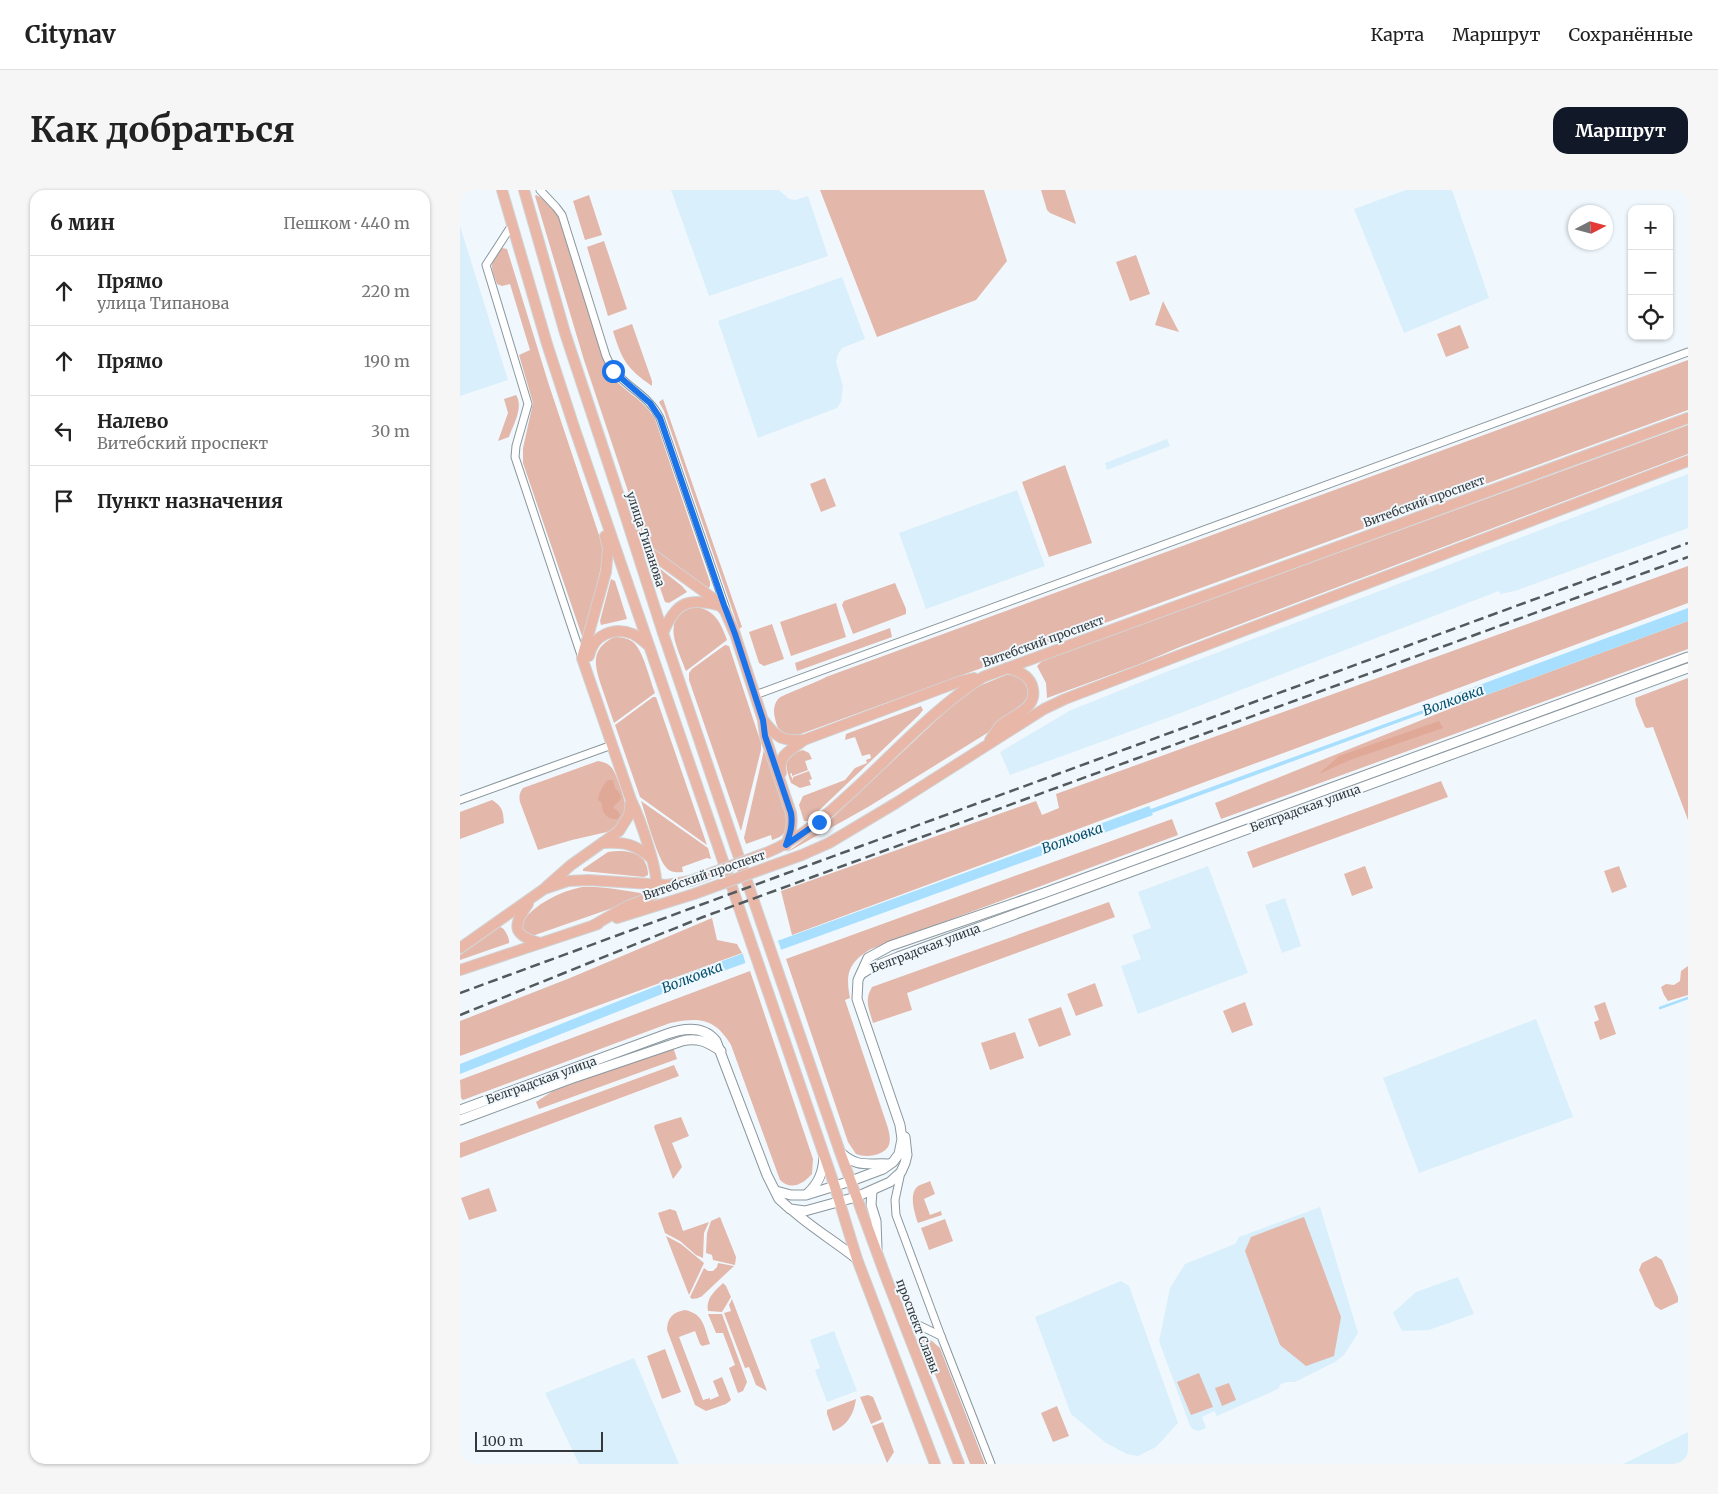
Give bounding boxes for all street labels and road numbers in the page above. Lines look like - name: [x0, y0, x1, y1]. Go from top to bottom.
- street label: Витебский проспект: [1361, 472, 1487, 530]
- street label: улица Типанова: [624, 489, 669, 589]
- street label: Витебский проспект: [980, 612, 1106, 670]
- street label: Белградская улица: [1248, 781, 1363, 835]
- street label: Витебский проспект: [641, 847, 767, 903]
- street label: Белградская улица: [868, 920, 983, 976]
- street label: Белградская улица: [484, 1053, 599, 1107]
- street label: проспект Славы: [893, 1277, 943, 1375]

